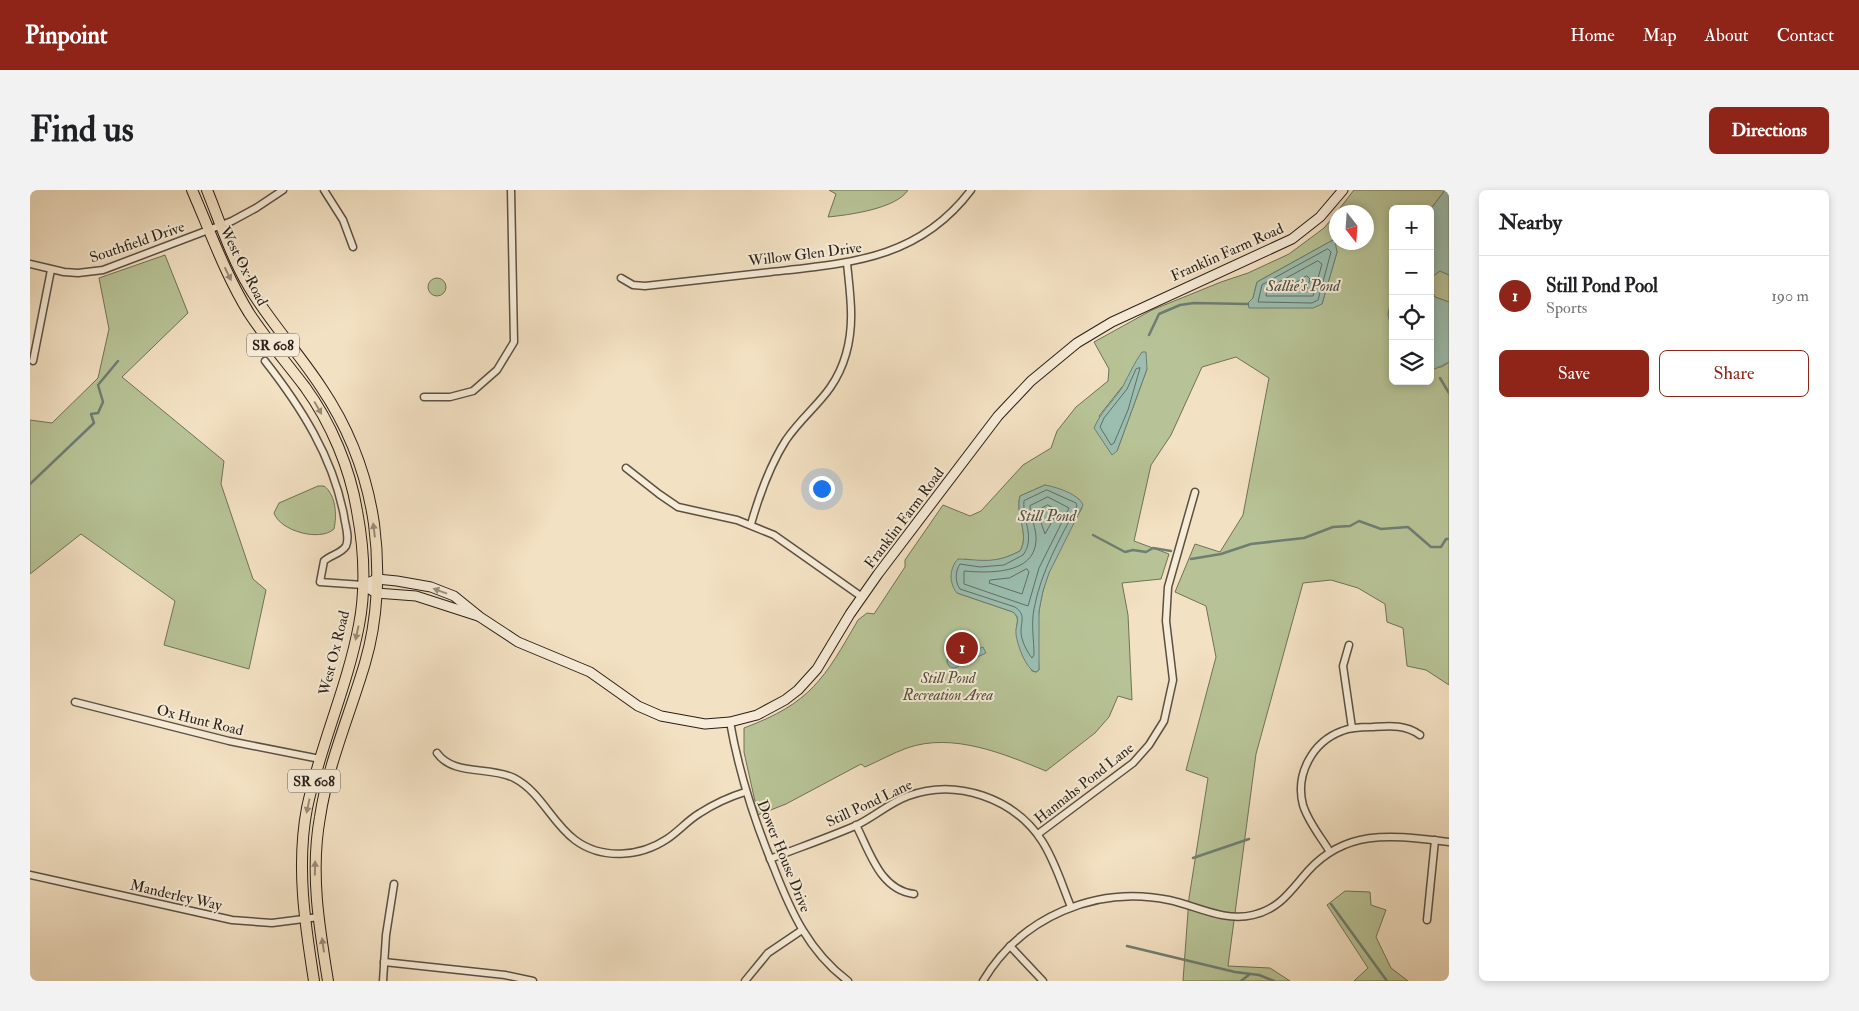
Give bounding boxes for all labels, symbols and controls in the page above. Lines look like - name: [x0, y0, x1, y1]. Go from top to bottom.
- text: Pinpoint: [25, 20, 108, 51]
- text: Home: [1570, 24, 1615, 47]
- text: Map: [1643, 24, 1677, 47]
- text: About: [1705, 24, 1749, 47]
- text: Contact: [1777, 24, 1834, 47]
- button: Directions: [1709, 107, 1829, 154]
- text: Find us: [30, 108, 134, 152]
- north arrow: [1329, 205, 1374, 250]
- map controls: [1389, 205, 1434, 385]
- button: +: [1389, 205, 1434, 250]
- text: Nearby: [1499, 209, 1562, 236]
- street label: Southfield Drive: [87, 217, 187, 268]
- street label: Franklin Farm Road: [1168, 219, 1287, 286]
- street label: West Ox Road: [215, 222, 272, 310]
- street label: Willow Glen Drive: [746, 238, 863, 271]
- button: −: [1389, 250, 1434, 295]
- one-way arrow: [224, 267, 232, 281]
- text: Still Pond Pool: [1546, 274, 1658, 298]
- water label: Sallie's Pond: [1265, 276, 1341, 296]
- text: 1: [1512, 286, 1518, 306]
- text: 190 m: [1771, 286, 1809, 306]
- button: locate: [1389, 295, 1434, 340]
- text: Sports: [1546, 298, 1587, 318]
- road number: SR 608: [247, 334, 299, 356]
- button: layers: [1389, 340, 1434, 385]
- button: Save: [1499, 350, 1649, 397]
- button: Share: [1659, 350, 1809, 397]
- one-way arrow: [314, 401, 322, 416]
- street label: Franklin Farm Road: [860, 464, 949, 572]
- your location: [809, 476, 835, 502]
- water label: Still Pond: [1017, 506, 1077, 526]
- one-way arrow: [370, 522, 378, 538]
- one-way arrow: [433, 587, 448, 594]
- street label: West Ox Road: [315, 608, 354, 698]
- one-way arrow: [353, 626, 361, 641]
- pin: 1: [946, 629, 978, 667]
- park label: Still Pond Recreation Area: [902, 669, 993, 705]
- street label: Ox Hunt Road: [154, 701, 246, 741]
- street label: Hannahs Pond Lane: [1031, 739, 1138, 828]
- road number: SR 608: [288, 770, 340, 792]
- street label: Still Pond Lane: [823, 775, 915, 832]
- street label: Dower House Drive: [752, 797, 815, 915]
- one-way arrow: [304, 799, 312, 814]
- one-way arrow: [312, 860, 320, 876]
- street label: Manderley Way: [128, 876, 224, 915]
- one-way arrow: [318, 936, 326, 952]

